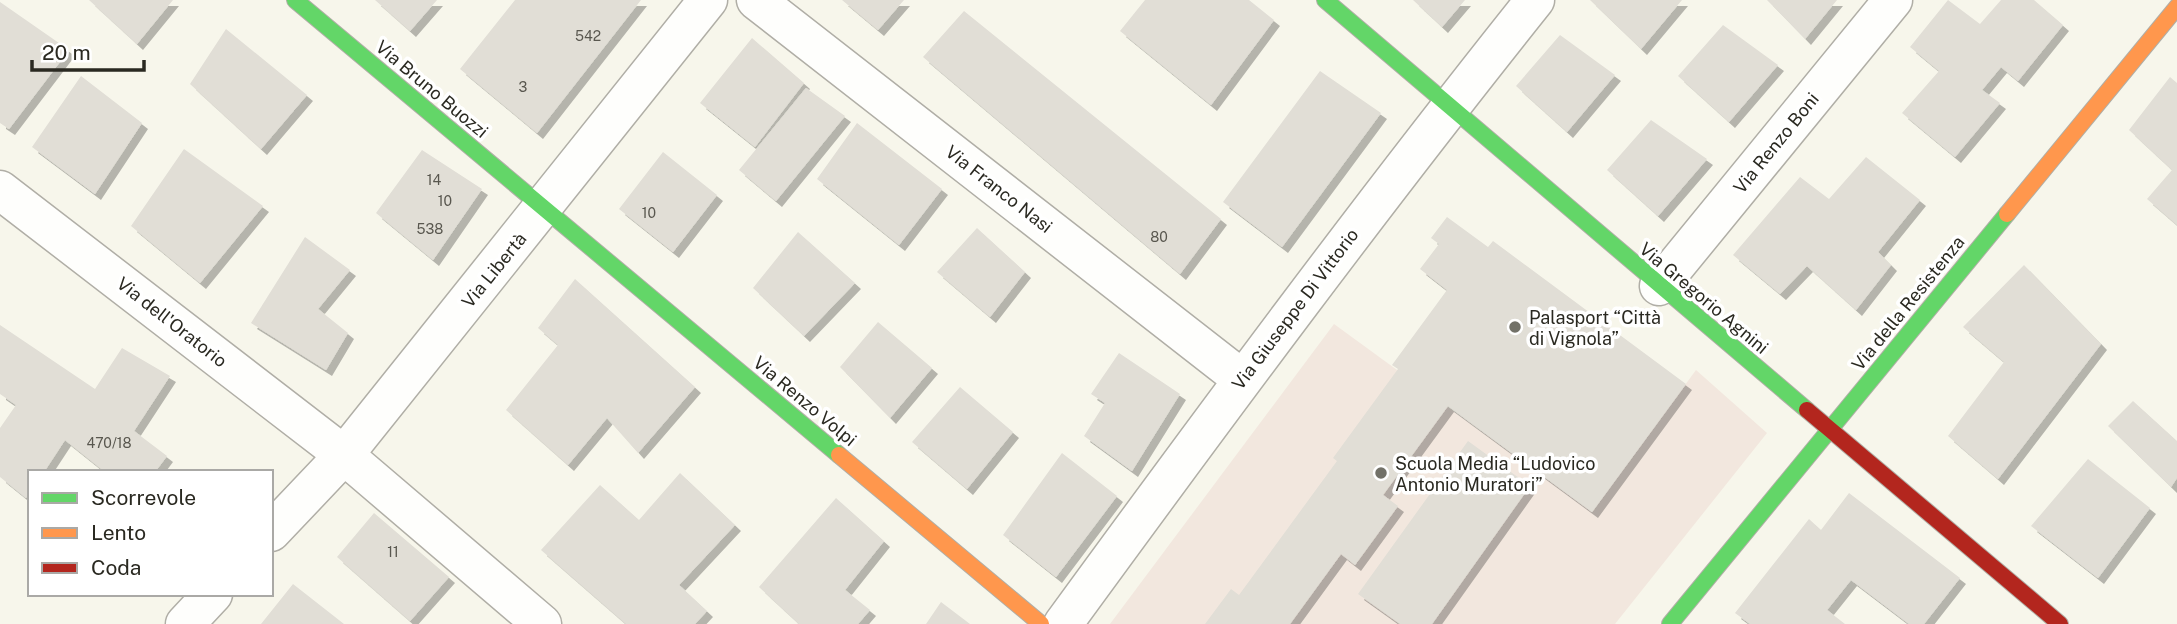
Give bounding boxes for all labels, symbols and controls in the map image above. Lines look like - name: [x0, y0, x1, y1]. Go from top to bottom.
- scale bar: [32, 28, 144, 72]
- house number: 542: [575, 28, 601, 44]
- street label: Via Bruno Buozzi: [372, 36, 492, 142]
- text: 20 m: [42, 40, 91, 65]
- house number: 3: [519, 79, 528, 95]
- street label: Via Renzo Boni: [1729, 88, 1823, 198]
- street label: Via Franco Nasi: [941, 141, 1057, 237]
- house number: 14: [427, 172, 441, 188]
- house number: 10: [438, 193, 452, 209]
- house number: 10: [642, 205, 656, 221]
- house number: 538: [417, 221, 443, 237]
- street label: Via Giuseppe Di Vittorio: [1228, 224, 1362, 394]
- street label: Via Libertà: [457, 228, 531, 312]
- house number: 80: [1150, 229, 1168, 245]
- street label: Via della Resistenza: [1847, 232, 1969, 374]
- street label: Via Gregorio Agnini: [1635, 238, 1773, 358]
- street label: Via dell'Oratorio: [113, 273, 231, 371]
- place label: Palasport “Città di Vignola”: [1529, 307, 1661, 349]
- marker: Palasport “Città di Vignola”: [1507, 319, 1523, 335]
- street label: Via Renzo Volpi: [749, 352, 861, 450]
- house number: 470/18: [86, 435, 132, 451]
- place label: Scuola Media “Ludovico Antonio Muratori”: [1395, 453, 1595, 495]
- marker: Scuola Media “Ludovico Antonio Muratori”: [1373, 465, 1389, 481]
- legend: [28, 470, 273, 596]
- text: Scorrevole: [91, 485, 196, 510]
- text: Lento: [91, 520, 146, 545]
- house number: 11: [387, 544, 399, 560]
- text: Coda: [91, 555, 141, 580]

